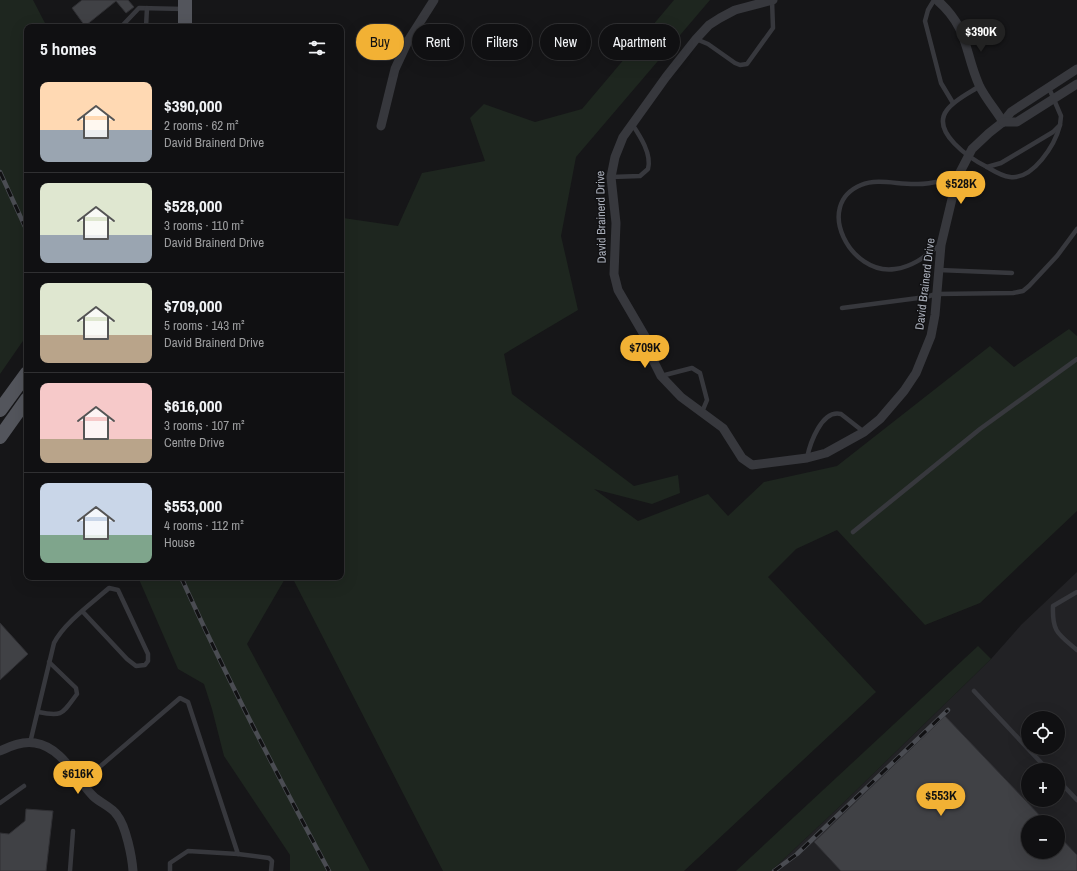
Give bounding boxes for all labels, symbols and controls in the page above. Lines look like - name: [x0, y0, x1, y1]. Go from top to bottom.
- pin: $390K: [953, 19, 1009, 53]
- text: $390K: [965, 23, 997, 40]
- chip: Buy: [356, 24, 404, 60]
- chip: Rent: [412, 24, 464, 60]
- chip: Filters: [472, 24, 532, 60]
- chip: New: [540, 24, 591, 60]
- chip: Apartment: [599, 24, 680, 60]
- text: 5 homes: [40, 37, 97, 60]
- icon: filters: [306, 37, 328, 59]
- text: $390,000: [164, 94, 222, 117]
- icon: home: [72, 98, 120, 146]
- text: 2 rooms · 62 m²: [164, 117, 239, 134]
- text: David Brainerd Drive: [164, 134, 264, 151]
- street label: David Brainerd Drive: [592, 171, 610, 263]
- pin: $528K: [933, 171, 989, 205]
- text: $528K: [945, 175, 977, 192]
- text: $528,000: [164, 194, 222, 217]
- icon: home: [72, 199, 120, 247]
- text: 3 rooms · 110 m²: [164, 217, 244, 234]
- text: David Brainerd Drive: [164, 234, 264, 251]
- street label: David Brainerd Drive: [911, 237, 939, 331]
- text: $709,000: [164, 294, 222, 317]
- icon: home: [72, 299, 120, 347]
- text: 5 rooms · 143 m²: [164, 317, 245, 334]
- text: David Brainerd Drive: [164, 334, 264, 351]
- pin: $709K: [617, 335, 673, 369]
- text: $709K: [629, 339, 661, 356]
- text: $616,000: [164, 394, 222, 417]
- icon: home: [72, 399, 120, 447]
- text: 3 rooms · 107 m²: [164, 417, 245, 434]
- text: Centre Drive: [164, 434, 224, 451]
- text: $553,000: [164, 494, 222, 517]
- icon: home: [72, 499, 120, 547]
- text: 4 rooms · 112 m²: [164, 517, 244, 534]
- text: House: [164, 534, 195, 551]
- map controls: [1021, 711, 1065, 859]
- button: locate: [1021, 711, 1065, 755]
- pin: $616K: [50, 761, 106, 795]
- button: +: [1021, 763, 1065, 807]
- text: $616K: [62, 765, 94, 782]
- pin: $553K: [913, 783, 969, 817]
- text: $553K: [925, 787, 957, 804]
- button: −: [1021, 815, 1065, 859]

